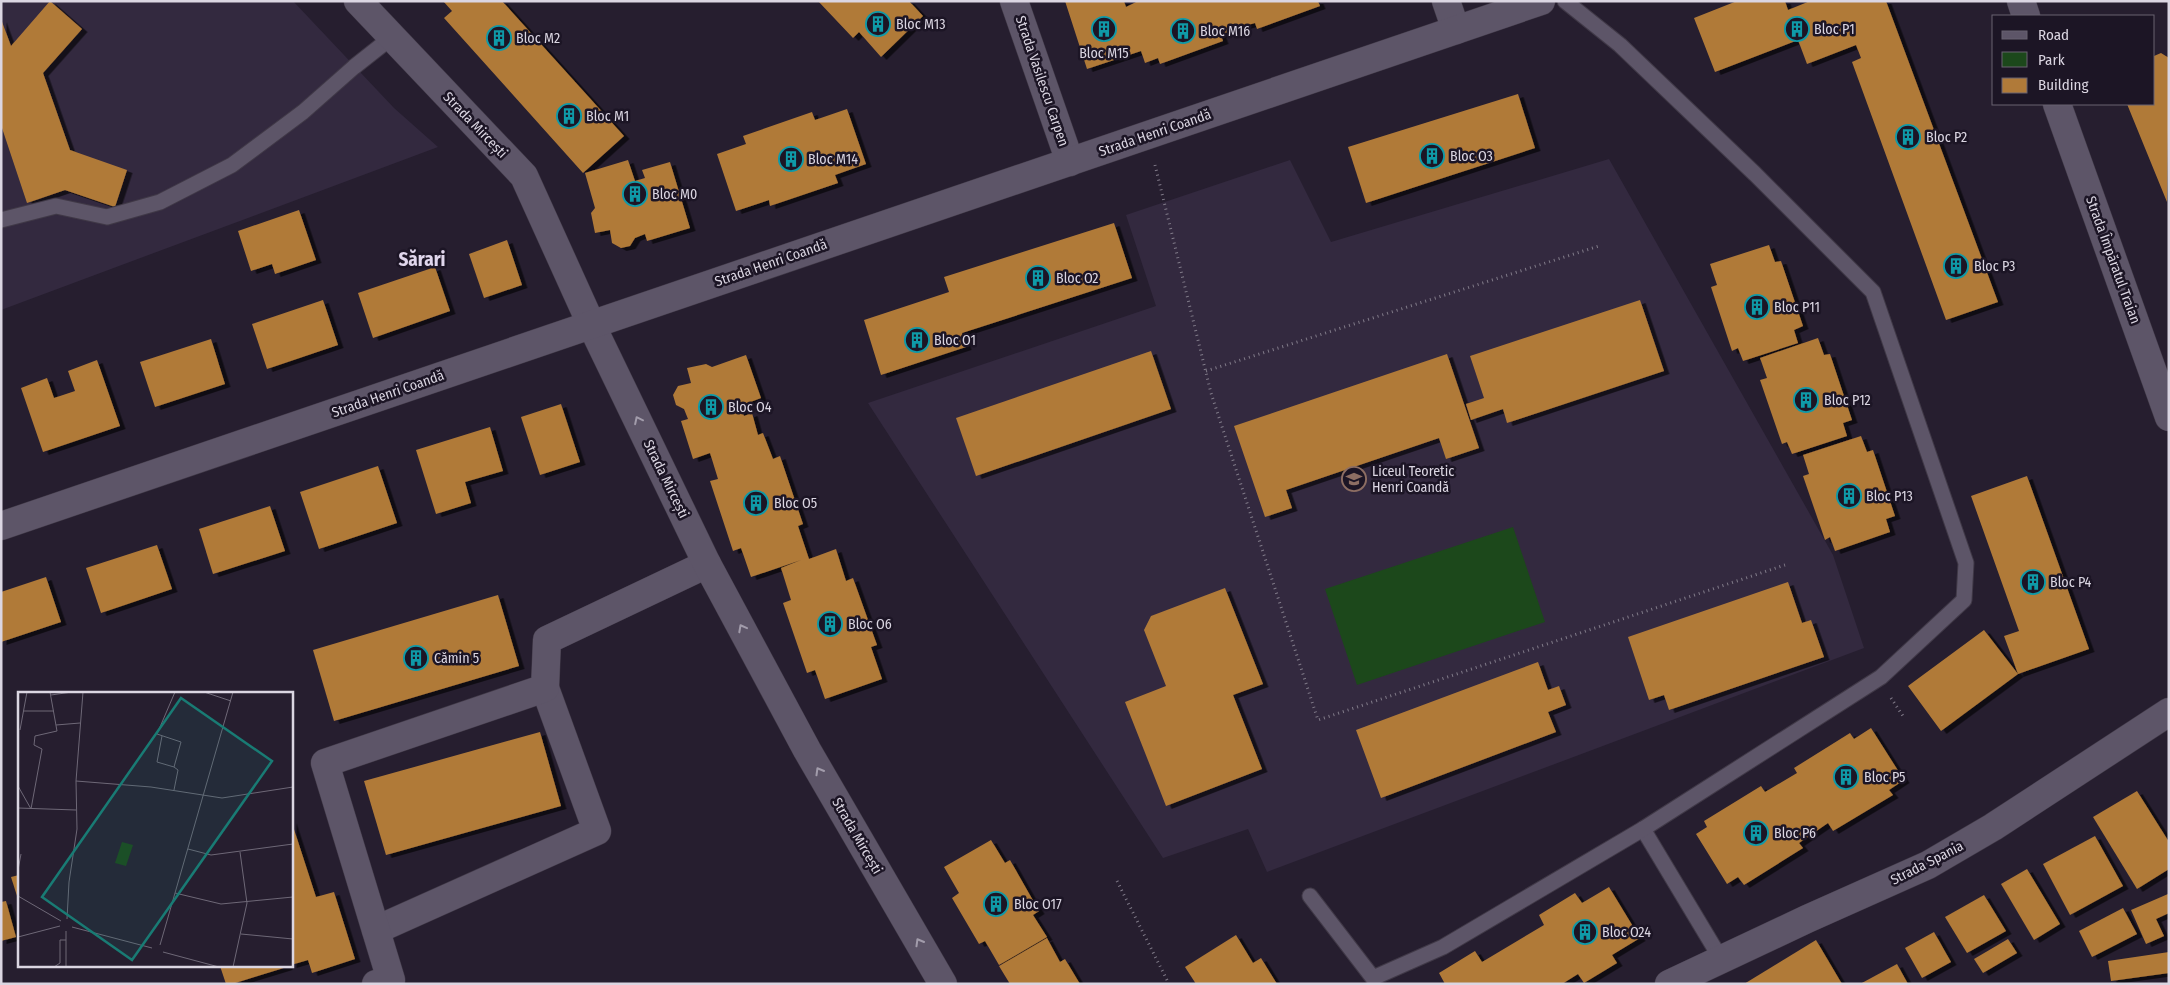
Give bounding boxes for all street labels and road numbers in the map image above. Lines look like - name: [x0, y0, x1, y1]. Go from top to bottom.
- street label: Strada Vasilescu Carpen: [1012, 14, 1072, 148]
- street label: Strada Mircești: [439, 88, 511, 162]
- street label: Strada Henri Coandă: [1097, 106, 1214, 160]
- street label: Strada Împăratul Traian: [2082, 194, 2145, 326]
- street label: Strada Henri Coandă: [713, 236, 830, 290]
- street label: Strada Henri Coandă: [330, 367, 447, 421]
- street label: Strada Mircești: [639, 437, 692, 521]
- street label: Strada Mircești: [827, 795, 886, 878]
- street label: Strada Spania: [1888, 837, 1966, 889]

